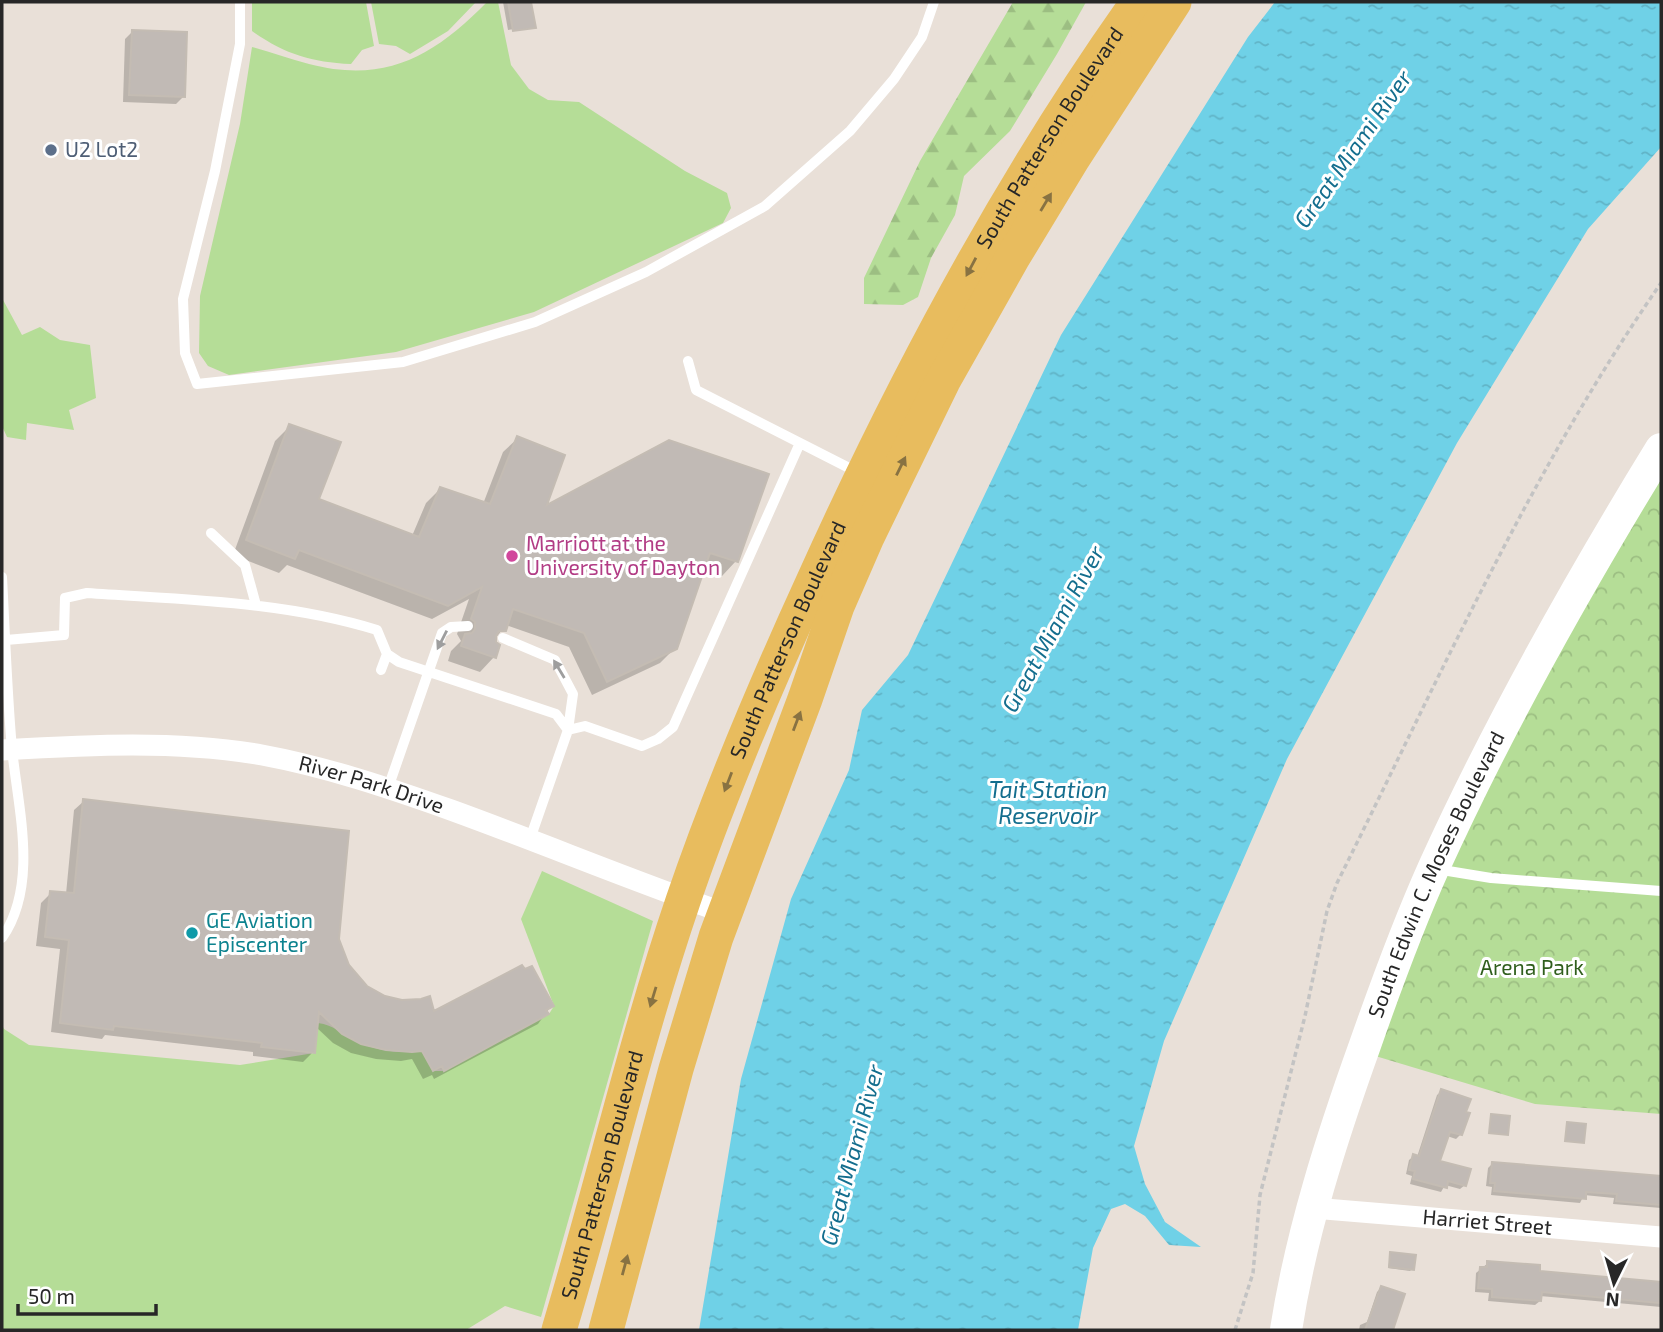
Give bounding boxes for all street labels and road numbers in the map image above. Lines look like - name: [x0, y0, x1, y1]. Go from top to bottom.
- street label: South Patterson Boulevard: [970, 22, 1128, 253]
- street label: South Patterson Boulevard: [724, 517, 850, 762]
- street label: South Edwin C. Moses Boulevard: [1362, 727, 1509, 1021]
- street label: River Park Drive: [297, 749, 448, 818]
- street label: South Patterson Boulevard: [555, 1047, 647, 1302]
- street label: Harriet Street: [1422, 1203, 1553, 1239]

